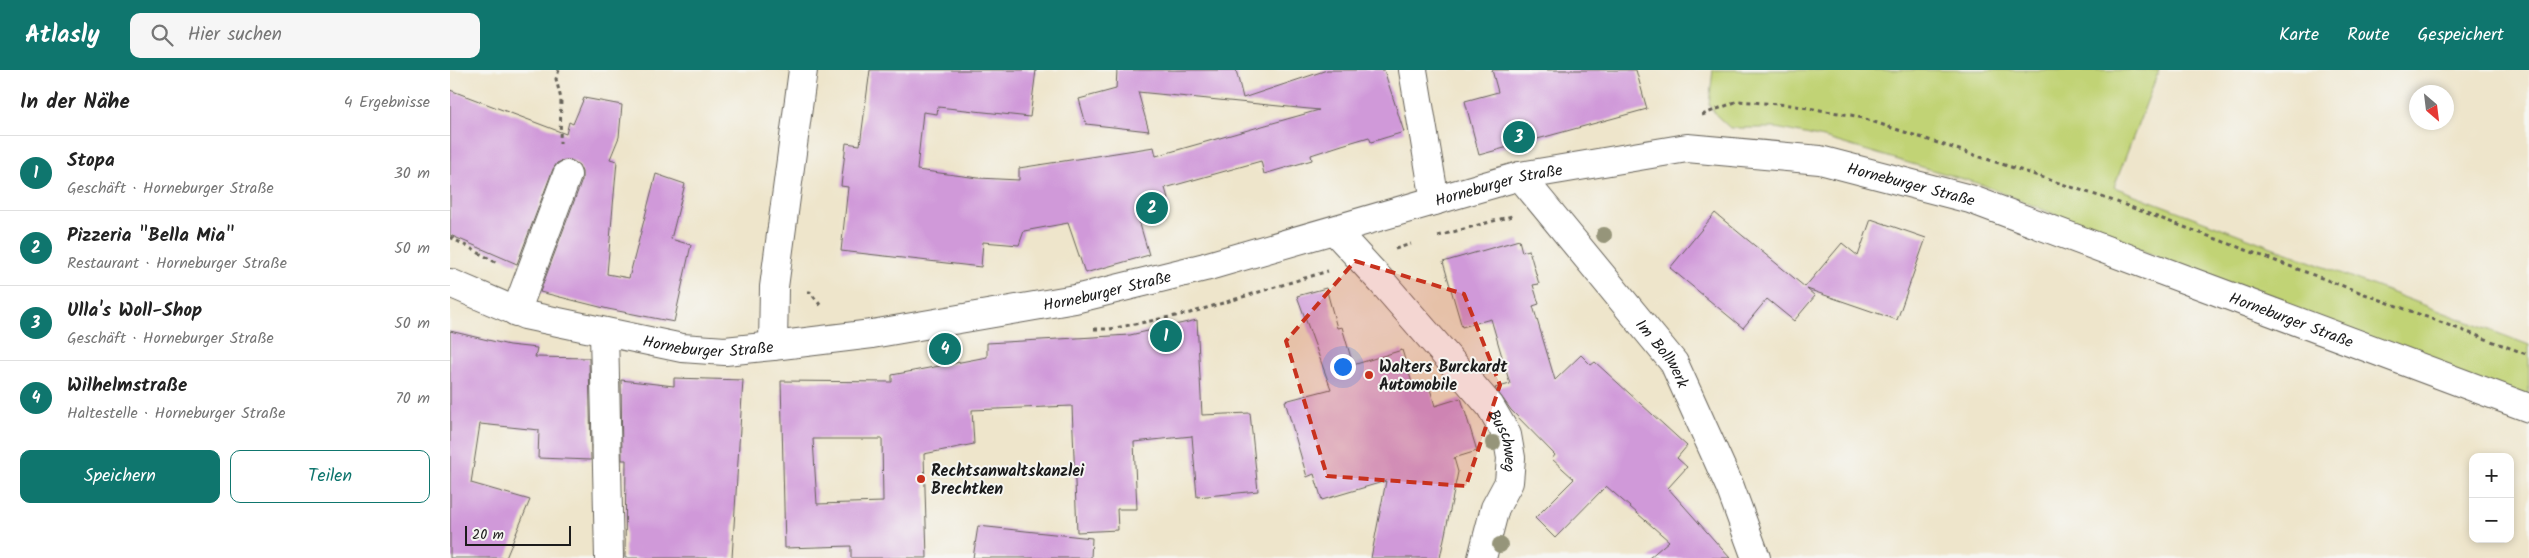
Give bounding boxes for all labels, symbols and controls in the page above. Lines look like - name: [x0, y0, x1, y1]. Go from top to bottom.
- search box: [130, 13, 480, 58]
- text: Atlasly: [25, 16, 100, 55]
- text: Hier suchen: [188, 20, 282, 50]
- icon: search: [148, 21, 176, 49]
- text: Karte: [2279, 21, 2319, 50]
- text: Route: [2347, 21, 2390, 50]
- text: Gespeichert: [2418, 21, 2504, 50]
- north arrow: [2409, 85, 2454, 130]
- text: In der Nähe: [20, 86, 130, 119]
- text: 4 Ergebnisse: [344, 90, 430, 115]
- pin: 3: [1503, 118, 1535, 156]
- text: Stopa: [67, 146, 115, 176]
- street label: Horneburger Straße: [1844, 157, 1978, 214]
- street label: Horneburger Straße: [1432, 158, 1564, 214]
- text: 1: [34, 161, 38, 186]
- text: 30 m: [394, 161, 430, 186]
- text: Geschäft · Horneburger Straße: [67, 176, 274, 201]
- pin: 2: [1136, 189, 1168, 227]
- text: Pizzeria "Bella Mia": [67, 221, 234, 251]
- text: 2: [31, 236, 41, 261]
- text: 50 m: [394, 236, 430, 261]
- text: Restaurant · Horneburger Straße: [67, 251, 287, 276]
- street label: Horneburger Straße: [1041, 265, 1174, 318]
- street label: Horneburger Straße: [2225, 286, 2357, 355]
- text: Ulla's Woll-Shop: [67, 296, 202, 326]
- text: 3: [32, 311, 40, 336]
- text: 50 m: [394, 311, 430, 336]
- street label: Im Bollwerk: [1629, 314, 1695, 393]
- pin: 1: [1150, 317, 1182, 355]
- text: Geschäft · Horneburger Straße: [67, 326, 274, 351]
- street label: Horneburger Straße: [640, 329, 775, 365]
- pin: 4: [929, 330, 961, 368]
- your location: [1330, 354, 1356, 380]
- place label: Walters Burckardt Automobile: [1379, 355, 1508, 398]
- marker: Walters Burckardt Automobile: [1363, 369, 1375, 381]
- text: Wilhelmstraße: [67, 371, 187, 401]
- text: 4: [32, 386, 40, 411]
- text: 70 m: [395, 386, 430, 411]
- text: Haltestelle · Horneburger Straße: [67, 401, 285, 426]
- street label: Buschweg: [1481, 405, 1522, 473]
- button: Speichern: [20, 450, 220, 503]
- button: Teilen: [230, 450, 430, 503]
- map controls: [2469, 453, 2514, 543]
- button: +: [2469, 453, 2514, 498]
- place label: Rechtsanwaltskanzlei Brechtken: [931, 459, 1085, 502]
- marker: Rechtsanwaltskanzlei Brechtken: [915, 473, 927, 485]
- button: −: [2469, 498, 2514, 543]
- scale bar: [465, 523, 571, 546]
- text: 20 m: [472, 524, 504, 546]

